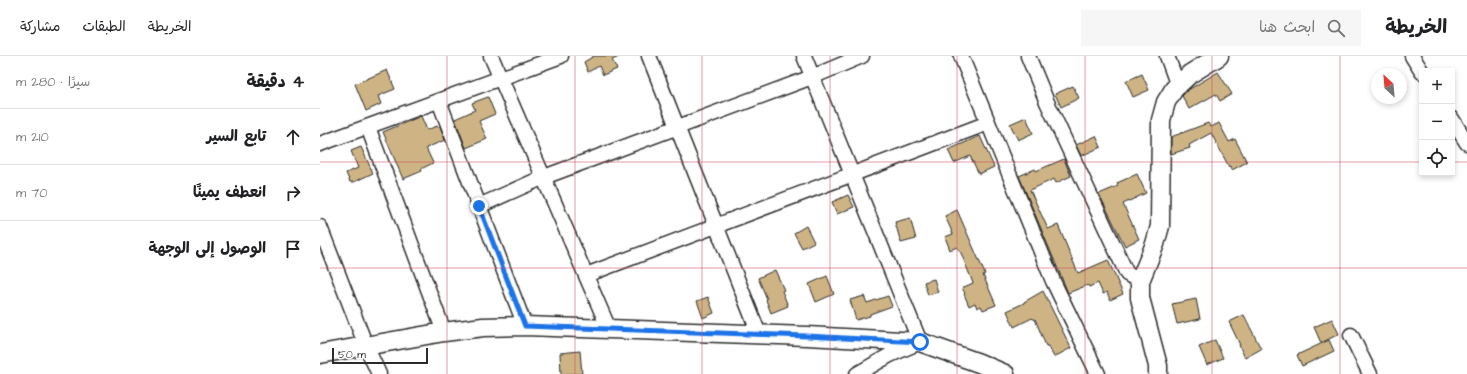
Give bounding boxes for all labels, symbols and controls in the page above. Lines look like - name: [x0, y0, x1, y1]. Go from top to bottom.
- search box: [1081, 10, 1361, 46]
- text: الخريطة: [1385, 14, 1447, 41]
- text: مشاركة: [20, 17, 60, 37]
- text: الطبقات: [82, 17, 126, 37]
- text: الخريطة: [148, 17, 191, 37]
- text: ابحث هنا: [1259, 17, 1315, 38]
- icon: search: [1325, 17, 1347, 39]
- north arrow: [1371, 68, 1407, 104]
- map controls: [1419, 68, 1455, 176]
- button: +: [1419, 68, 1455, 104]
- text: 4 دقيقة: [246, 70, 304, 94]
- text: سيرًا · 280 m: [16, 73, 90, 91]
- button: −: [1419, 104, 1455, 140]
- text: تابع السير: [207, 126, 266, 147]
- icon: ahead: [282, 126, 304, 148]
- text: 210 m: [16, 128, 49, 146]
- button: locate: [1419, 140, 1455, 176]
- text: انعطف يمينًا: [193, 182, 266, 203]
- icon: right: [282, 182, 304, 204]
- text: 70 m: [16, 184, 48, 202]
- route end: [470, 197, 488, 215]
- text: الوصول إلى الوجهة: [149, 238, 266, 259]
- icon: arrive: [282, 238, 304, 260]
- route start: [911, 333, 929, 351]
- scale bar: [332, 346, 428, 365]
- text: 50 m: [338, 347, 366, 362]

